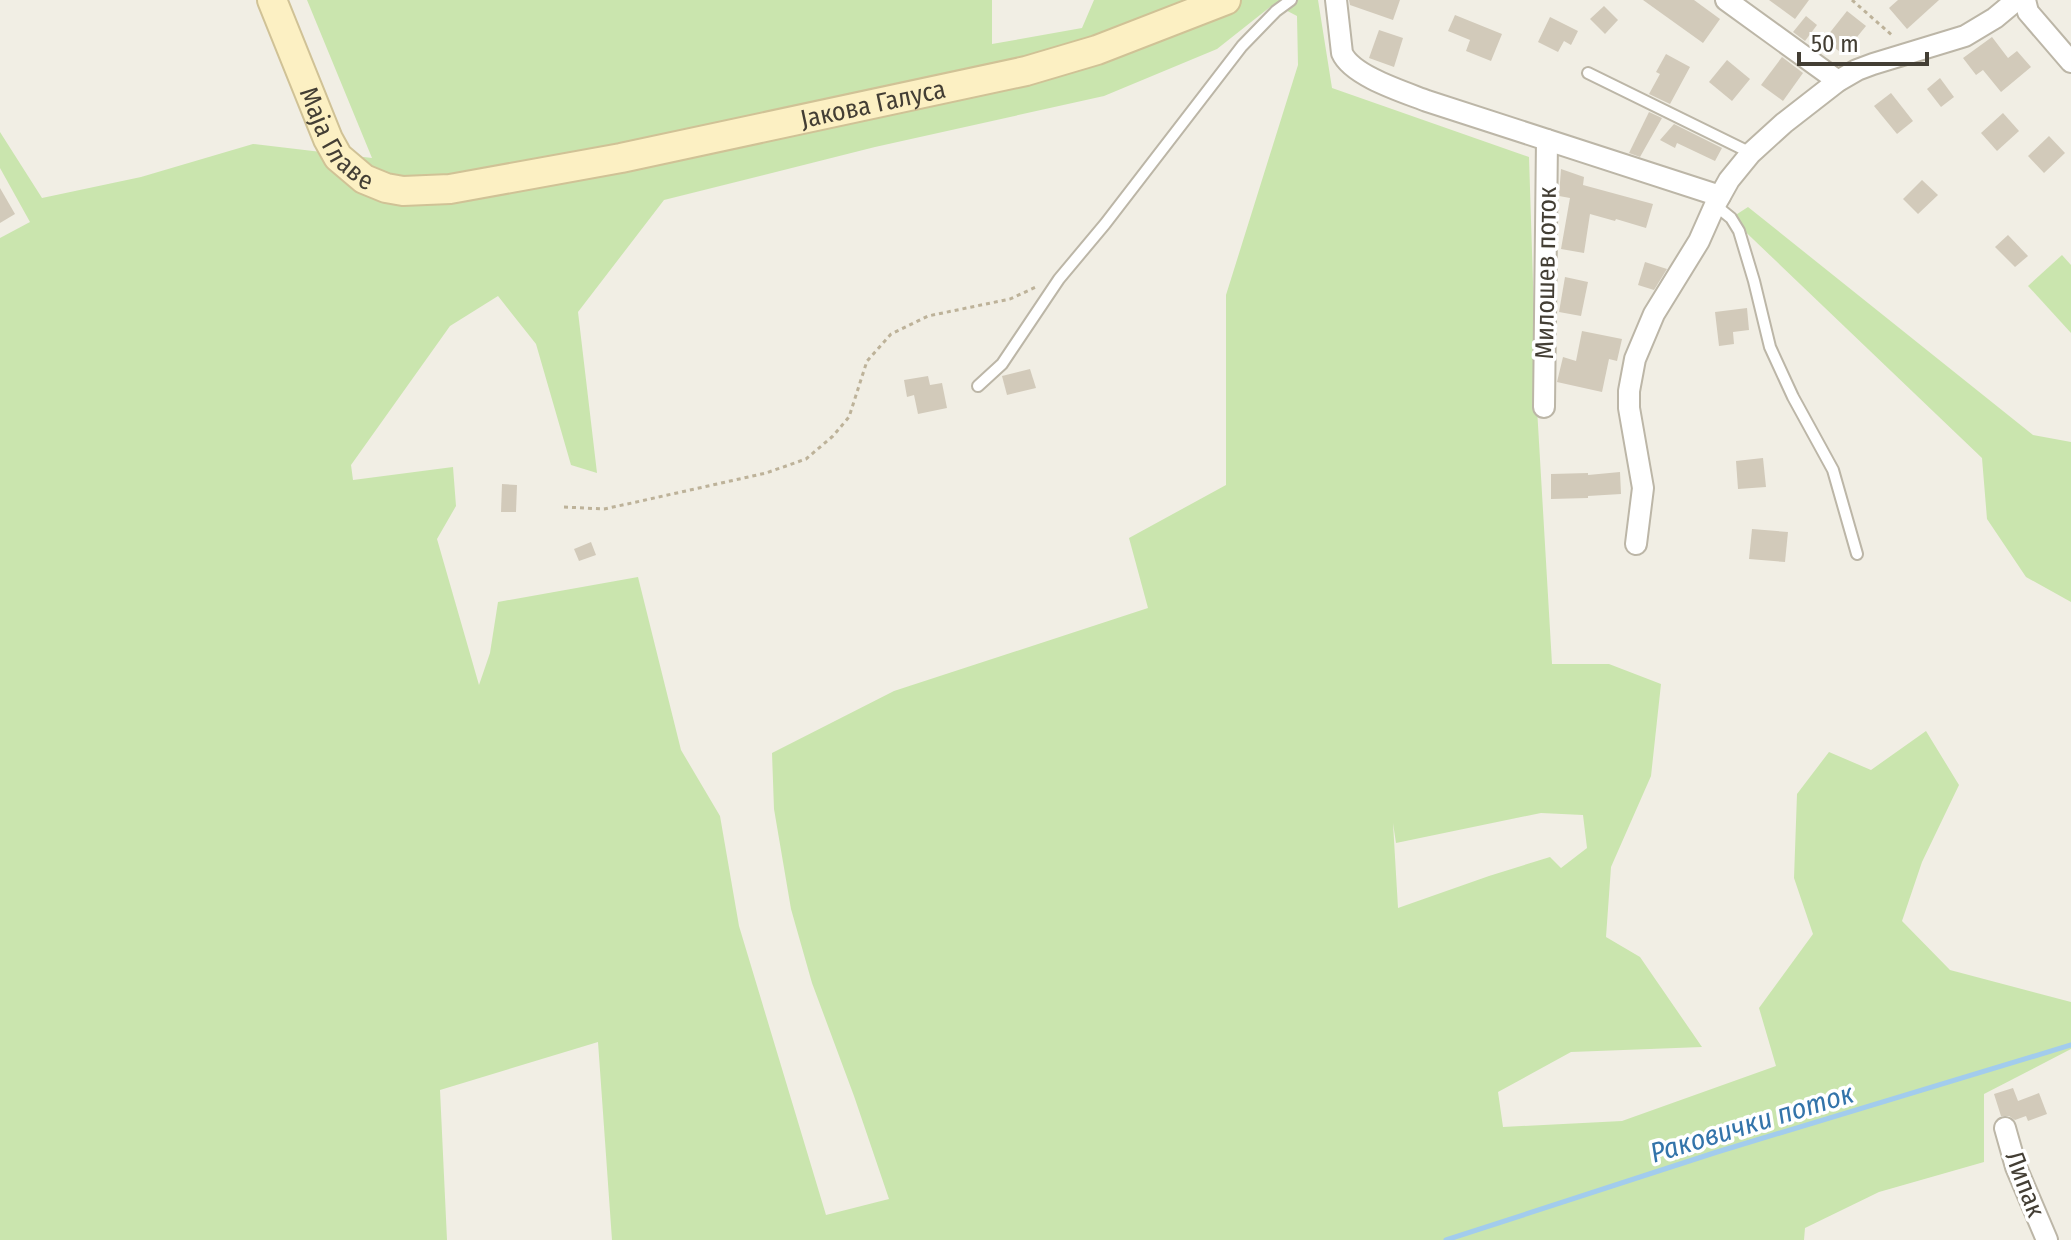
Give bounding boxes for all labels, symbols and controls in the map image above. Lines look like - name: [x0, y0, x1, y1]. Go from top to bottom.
- scale bar: [1799, 16, 1927, 66]
- text: 50 m: [1811, 30, 1859, 58]
- street label: Јакова Галуса: [797, 73, 948, 135]
- street label: Маја Главе: [293, 82, 378, 197]
- street label: Милошев поток: [1529, 186, 1563, 360]
- water label: Раковички поток: [1646, 1076, 1858, 1170]
- street label: Липак: [1998, 1147, 2052, 1221]

